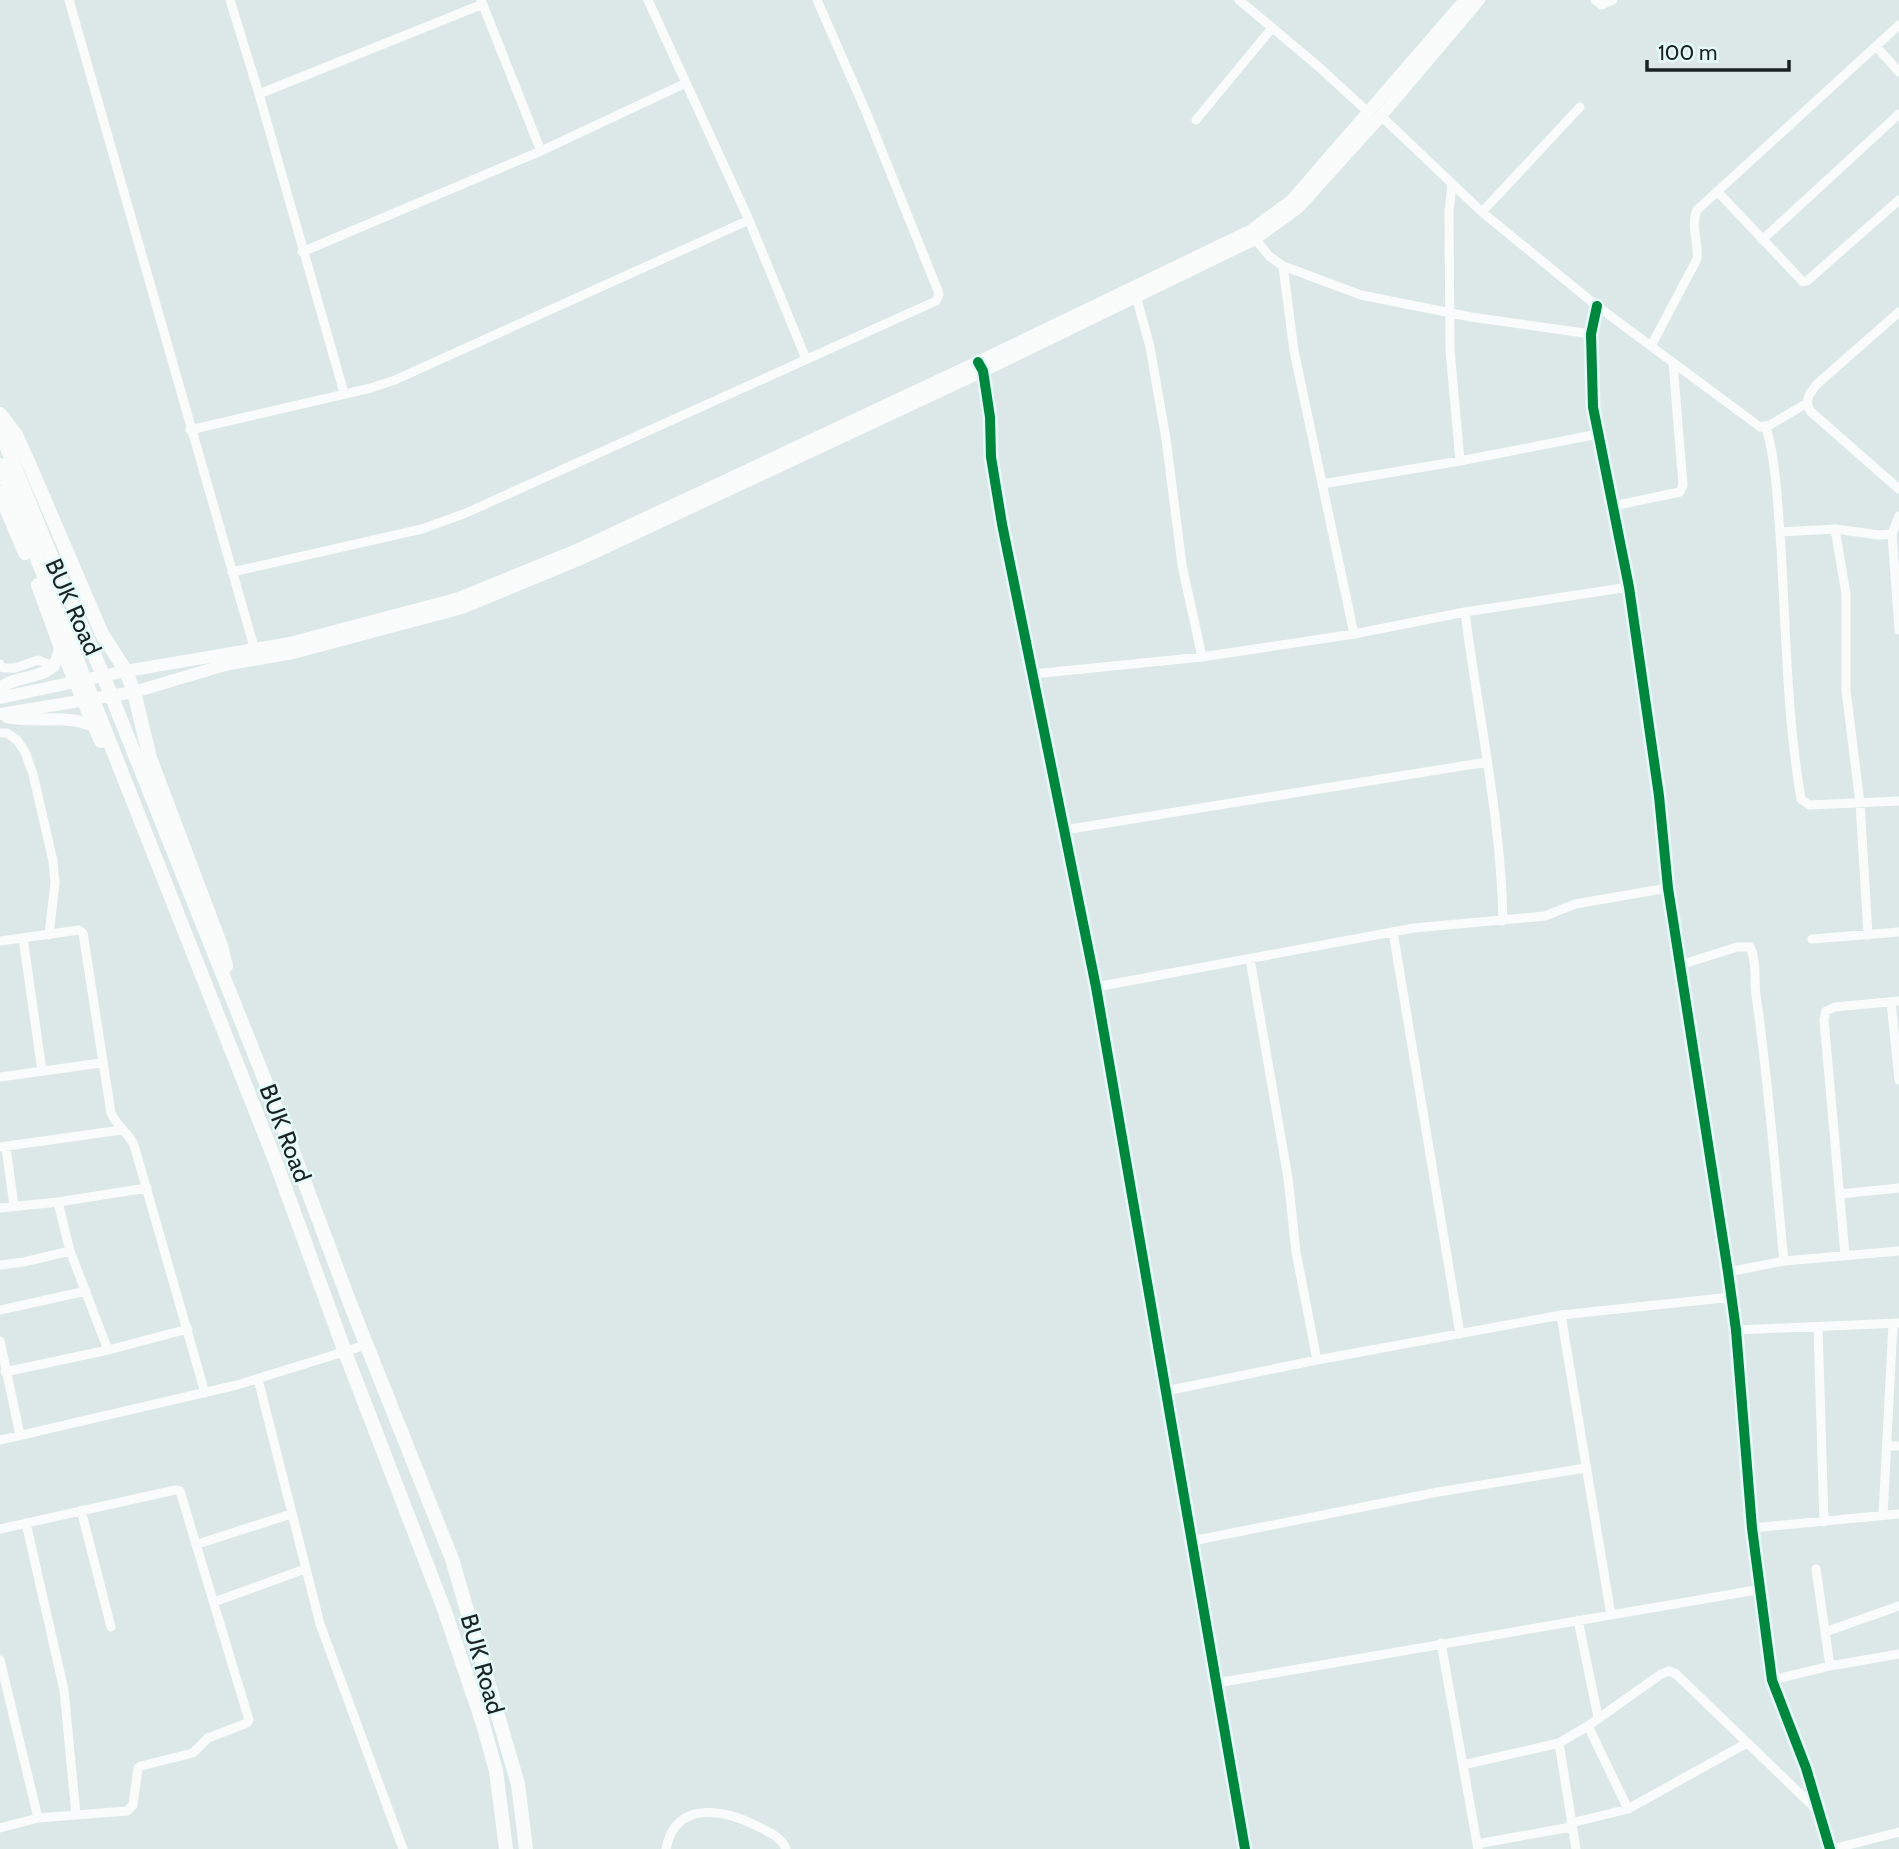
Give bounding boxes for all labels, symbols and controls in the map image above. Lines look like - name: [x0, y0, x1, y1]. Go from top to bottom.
- scale bar: [1647, 28, 1789, 72]
- text: 100 m: [1658, 40, 1717, 65]
- street label: BUK Road: [39, 554, 108, 660]
- street label: BUK Road: [254, 1080, 317, 1186]
- street label: BUK Road: [454, 1610, 511, 1717]

